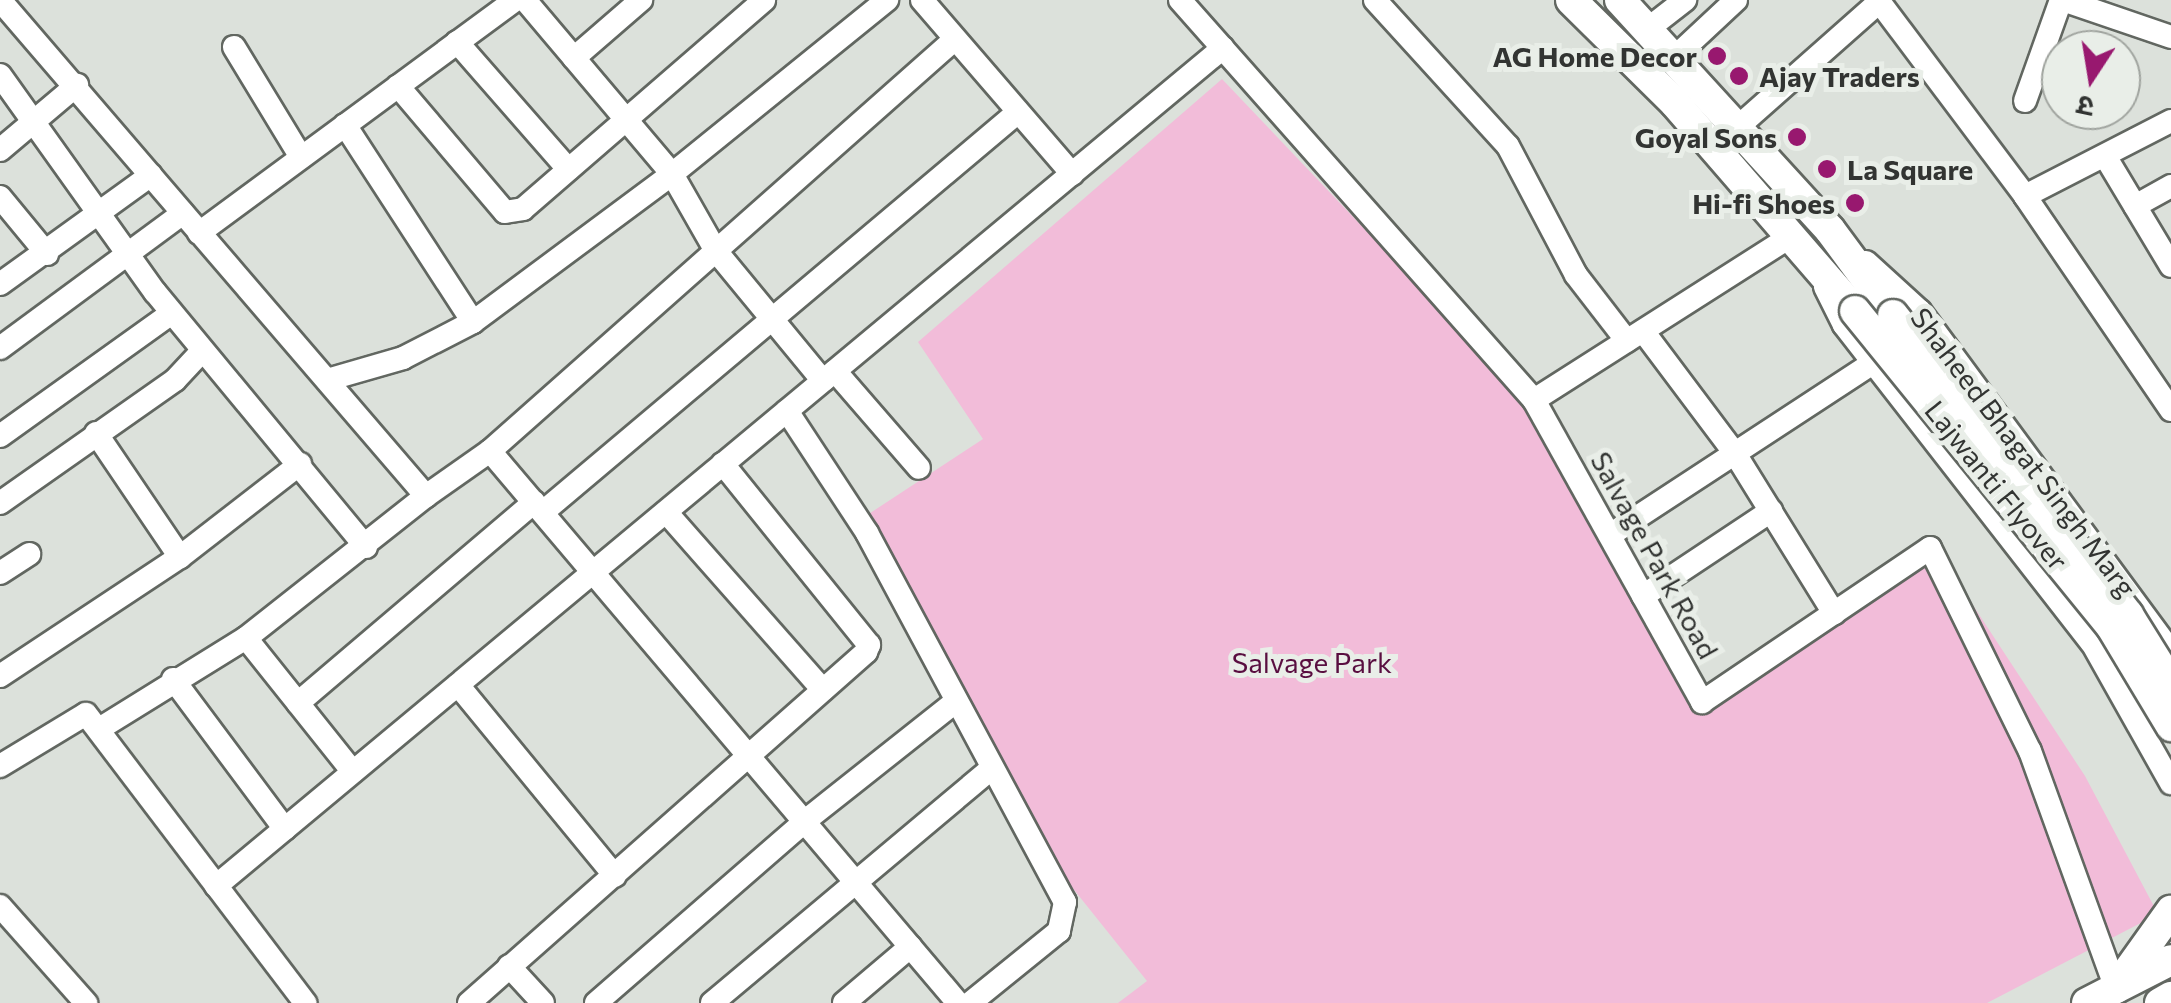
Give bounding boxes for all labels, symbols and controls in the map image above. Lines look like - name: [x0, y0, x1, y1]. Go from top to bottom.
- north arrow: [2041, 30, 2141, 130]
- place label: AG Home Decor: [1493, 39, 1697, 73]
- marker: AG Home Decor: [1706, 45, 1728, 67]
- place label: Ajay Traders: [1759, 59, 1920, 93]
- marker: Ajay Traders: [1728, 65, 1750, 87]
- text: उ: [2074, 89, 2097, 126]
- place label: Goyal Sons: [1635, 120, 1777, 154]
- marker: Goyal Sons: [1786, 126, 1808, 148]
- place label: La Square: [1847, 152, 1973, 186]
- marker: La Square: [1816, 158, 1838, 180]
- place label: Hi-fi Shoes: [1692, 186, 1835, 220]
- marker: Hi-fi Shoes: [1844, 192, 1866, 214]
- street label: Shaheed Bhagat Singh Marg: [1904, 301, 2144, 603]
- street label: Lajwanti Flyover: [1919, 394, 2075, 576]
- street label: Salvage Park Road: [1584, 446, 1726, 664]
- park label: Salvage Park: [1232, 645, 1392, 679]

